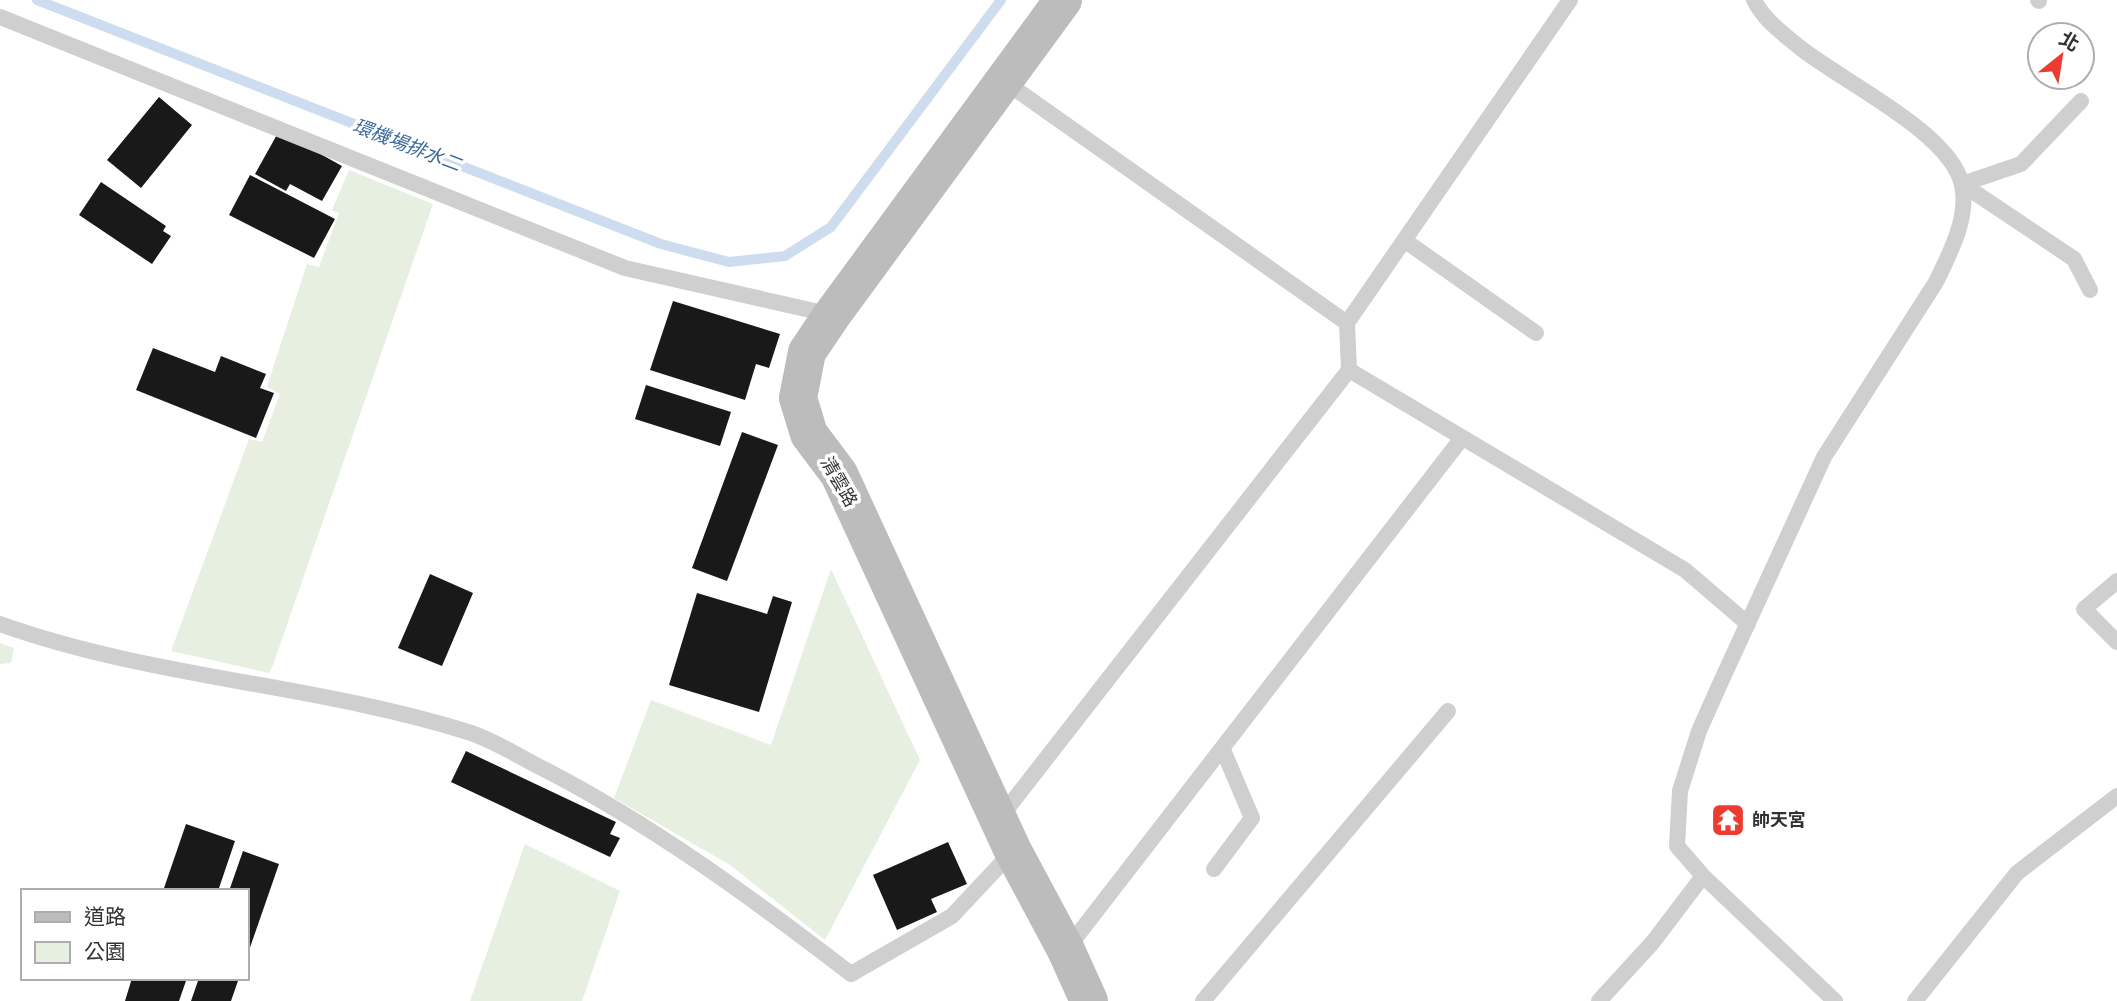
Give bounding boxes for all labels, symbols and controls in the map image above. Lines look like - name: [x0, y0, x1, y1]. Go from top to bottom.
- north arrow: [2026, 21, 2096, 91]
- text: 北: [2055, 27, 2083, 56]
- water label: 環機場排水二: [350, 114, 465, 177]
- street label: 清雲路: [816, 453, 862, 511]
- temple icon: 帥天宮: [1709, 801, 1747, 839]
- place label: 帥天宮: [1752, 809, 1806, 831]
- legend: [21, 889, 248, 980]
- text: 道路: [84, 904, 126, 929]
- text: 公園: [84, 939, 126, 964]

